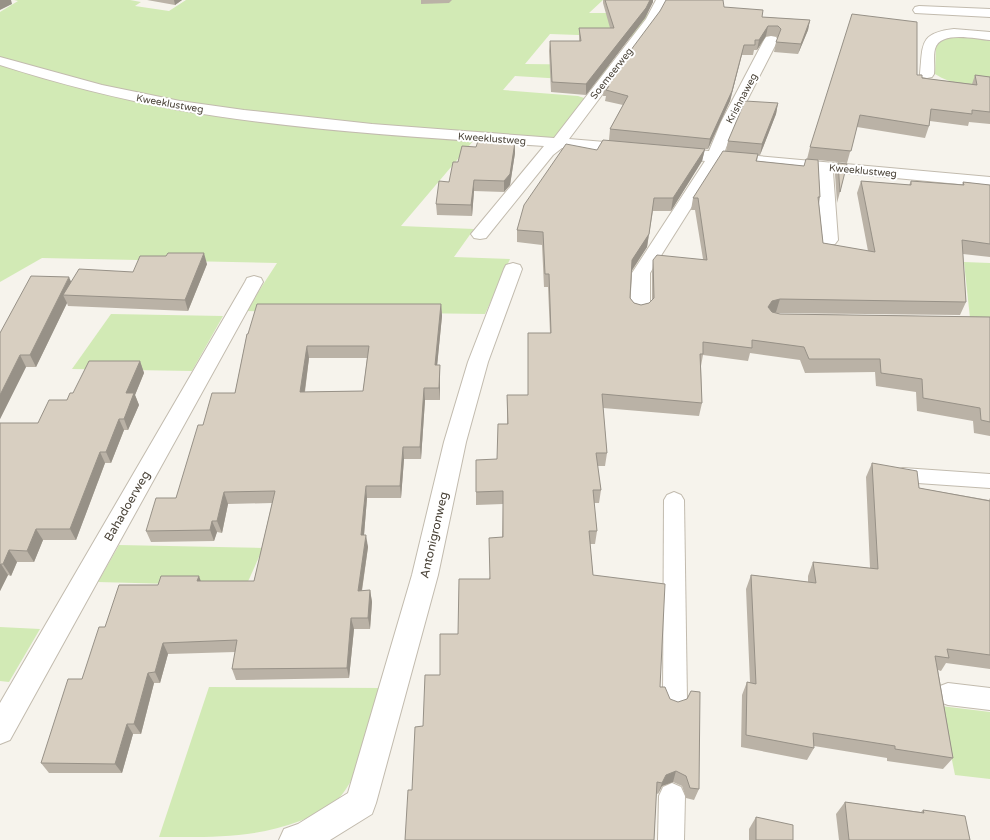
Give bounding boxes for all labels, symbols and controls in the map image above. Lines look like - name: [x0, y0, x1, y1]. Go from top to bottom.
- street label: Soemeerweg: [588, 45, 636, 102]
- street label: Krishnaweg: [724, 71, 760, 126]
- street label: Kweeklustweg: [135, 92, 204, 116]
- street label: Kweeklustweg: [457, 131, 526, 147]
- street label: Kweeklustweg: [828, 162, 897, 180]
- street label: Bahadoerweg: [101, 468, 153, 544]
- street label: Antonigronweg: [417, 490, 451, 580]

